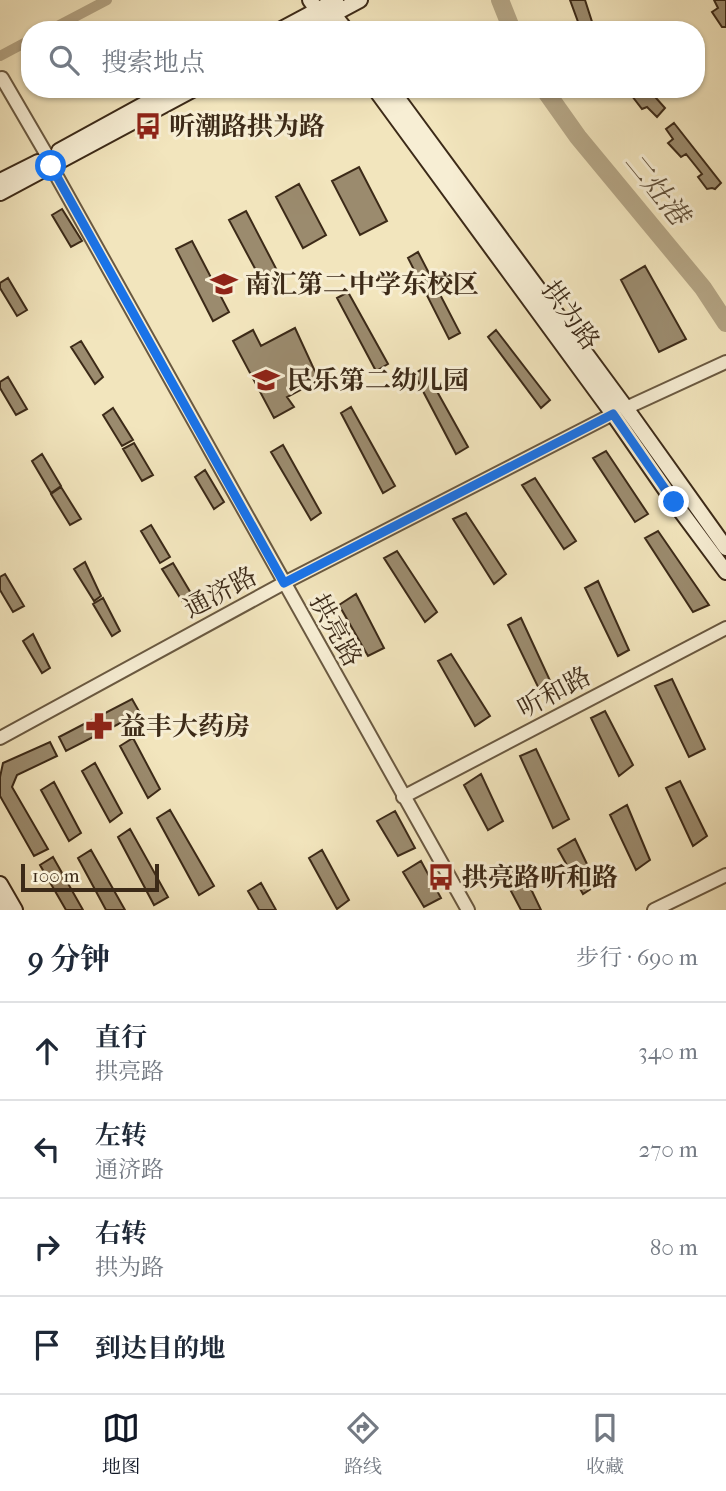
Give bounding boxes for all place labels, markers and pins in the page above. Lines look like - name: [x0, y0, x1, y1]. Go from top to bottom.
- bus stop icon: 听潮路拱为路: [133, 111, 163, 141]
- place label: 听潮路拱为路: [169, 111, 325, 142]
- school or university icon: 南汇第二中学东校区: [209, 269, 239, 299]
- place label: 南汇第二中学东校区: [245, 269, 479, 300]
- school or university icon: 民乐第二幼儿园: [251, 365, 281, 395]
- place label: 民乐第二幼儿园: [287, 365, 469, 396]
- pharmacy icon: 益丰大药房: [84, 711, 114, 741]
- place label: 益丰大药房: [120, 711, 250, 742]
- bus stop icon: 拱亮路听和路: [426, 862, 456, 892]
- place label: 拱亮路听和路: [462, 862, 618, 893]

